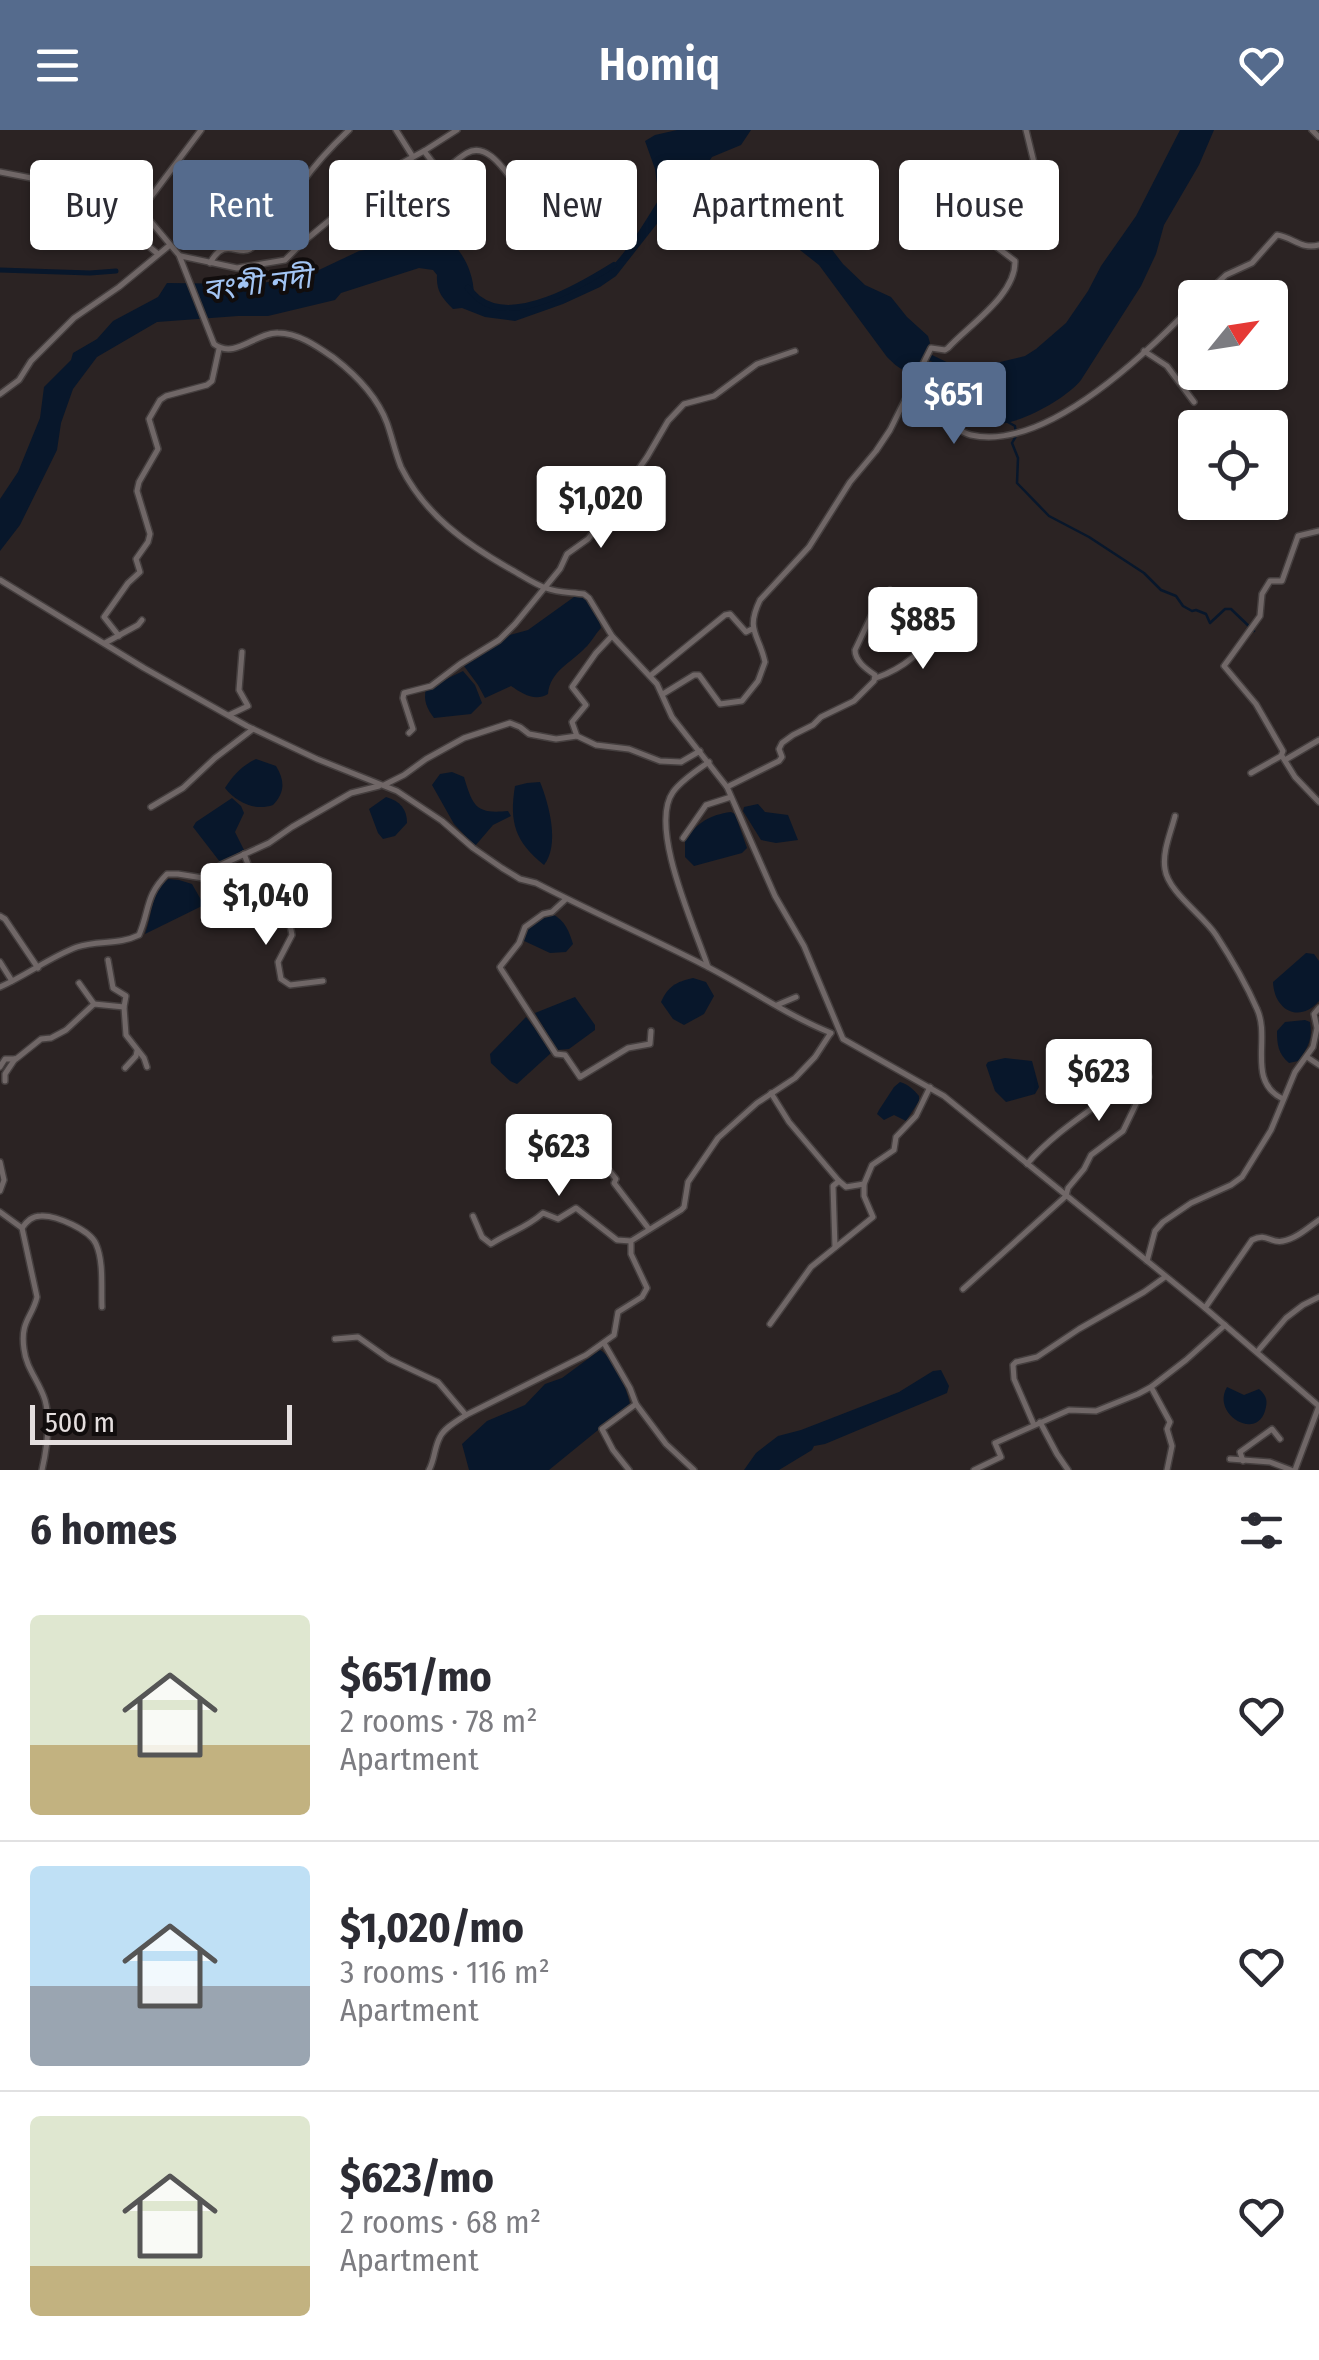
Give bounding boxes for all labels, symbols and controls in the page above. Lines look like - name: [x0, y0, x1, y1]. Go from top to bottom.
- icon: menu: [30, 38, 85, 93]
- text: Homiq: [599, 38, 720, 92]
- icon: heart: [1234, 38, 1289, 93]
- chip: Buy: [30, 160, 153, 250]
- chip: Rent: [173, 160, 309, 250]
- chip: Filters: [329, 160, 486, 250]
- chip: New: [506, 160, 637, 250]
- chip: Apartment: [657, 160, 879, 250]
- chip: House: [899, 160, 1059, 250]
- water label: বংশী নদী: [201, 259, 318, 309]
- north arrow: [1178, 280, 1288, 390]
- map controls: [1178, 280, 1288, 520]
- pin: $651: [895, 362, 1013, 447]
- text: $651: [924, 375, 984, 413]
- button: locate: [1178, 410, 1288, 520]
- pin: $1,020: [520, 466, 682, 551]
- text: $1,020: [559, 479, 643, 517]
- pin: $885: [864, 587, 982, 672]
- text: $885: [890, 600, 956, 638]
- pin: $1,040: [185, 863, 347, 948]
- text: $1,040: [223, 876, 309, 914]
- pin: $623: [1040, 1039, 1158, 1124]
- text: $623: [1068, 1052, 1130, 1090]
- pin: $623: [500, 1114, 618, 1199]
- text: $623: [528, 1127, 590, 1165]
- scale bar: [30, 1400, 292, 1444]
- text: 500 m: [45, 1406, 115, 1439]
- icon: filters: [1234, 1503, 1289, 1558]
- text: 6 homes: [30, 1505, 177, 1555]
- text: $651/mo: [340, 1652, 492, 1702]
- icon: home: [110, 1655, 230, 1775]
- icon: heart: [1234, 1688, 1289, 1743]
- text: 2 rooms · 78 m²: [340, 1702, 538, 1740]
- text: Apartment: [340, 1740, 479, 1778]
- text: $1,020/mo: [340, 1903, 524, 1953]
- icon: home: [110, 1906, 230, 2026]
- icon: heart: [1234, 1939, 1289, 1994]
- text: 3 rooms · 116 m²: [340, 1953, 550, 1991]
- text: Apartment: [340, 1991, 479, 2029]
- text: $623/mo: [340, 2153, 494, 2203]
- icon: home: [110, 2156, 230, 2276]
- icon: heart: [1234, 2189, 1289, 2244]
- text: 2 rooms · 68 m²: [340, 2203, 541, 2241]
- text: Apartment: [340, 2241, 479, 2279]

